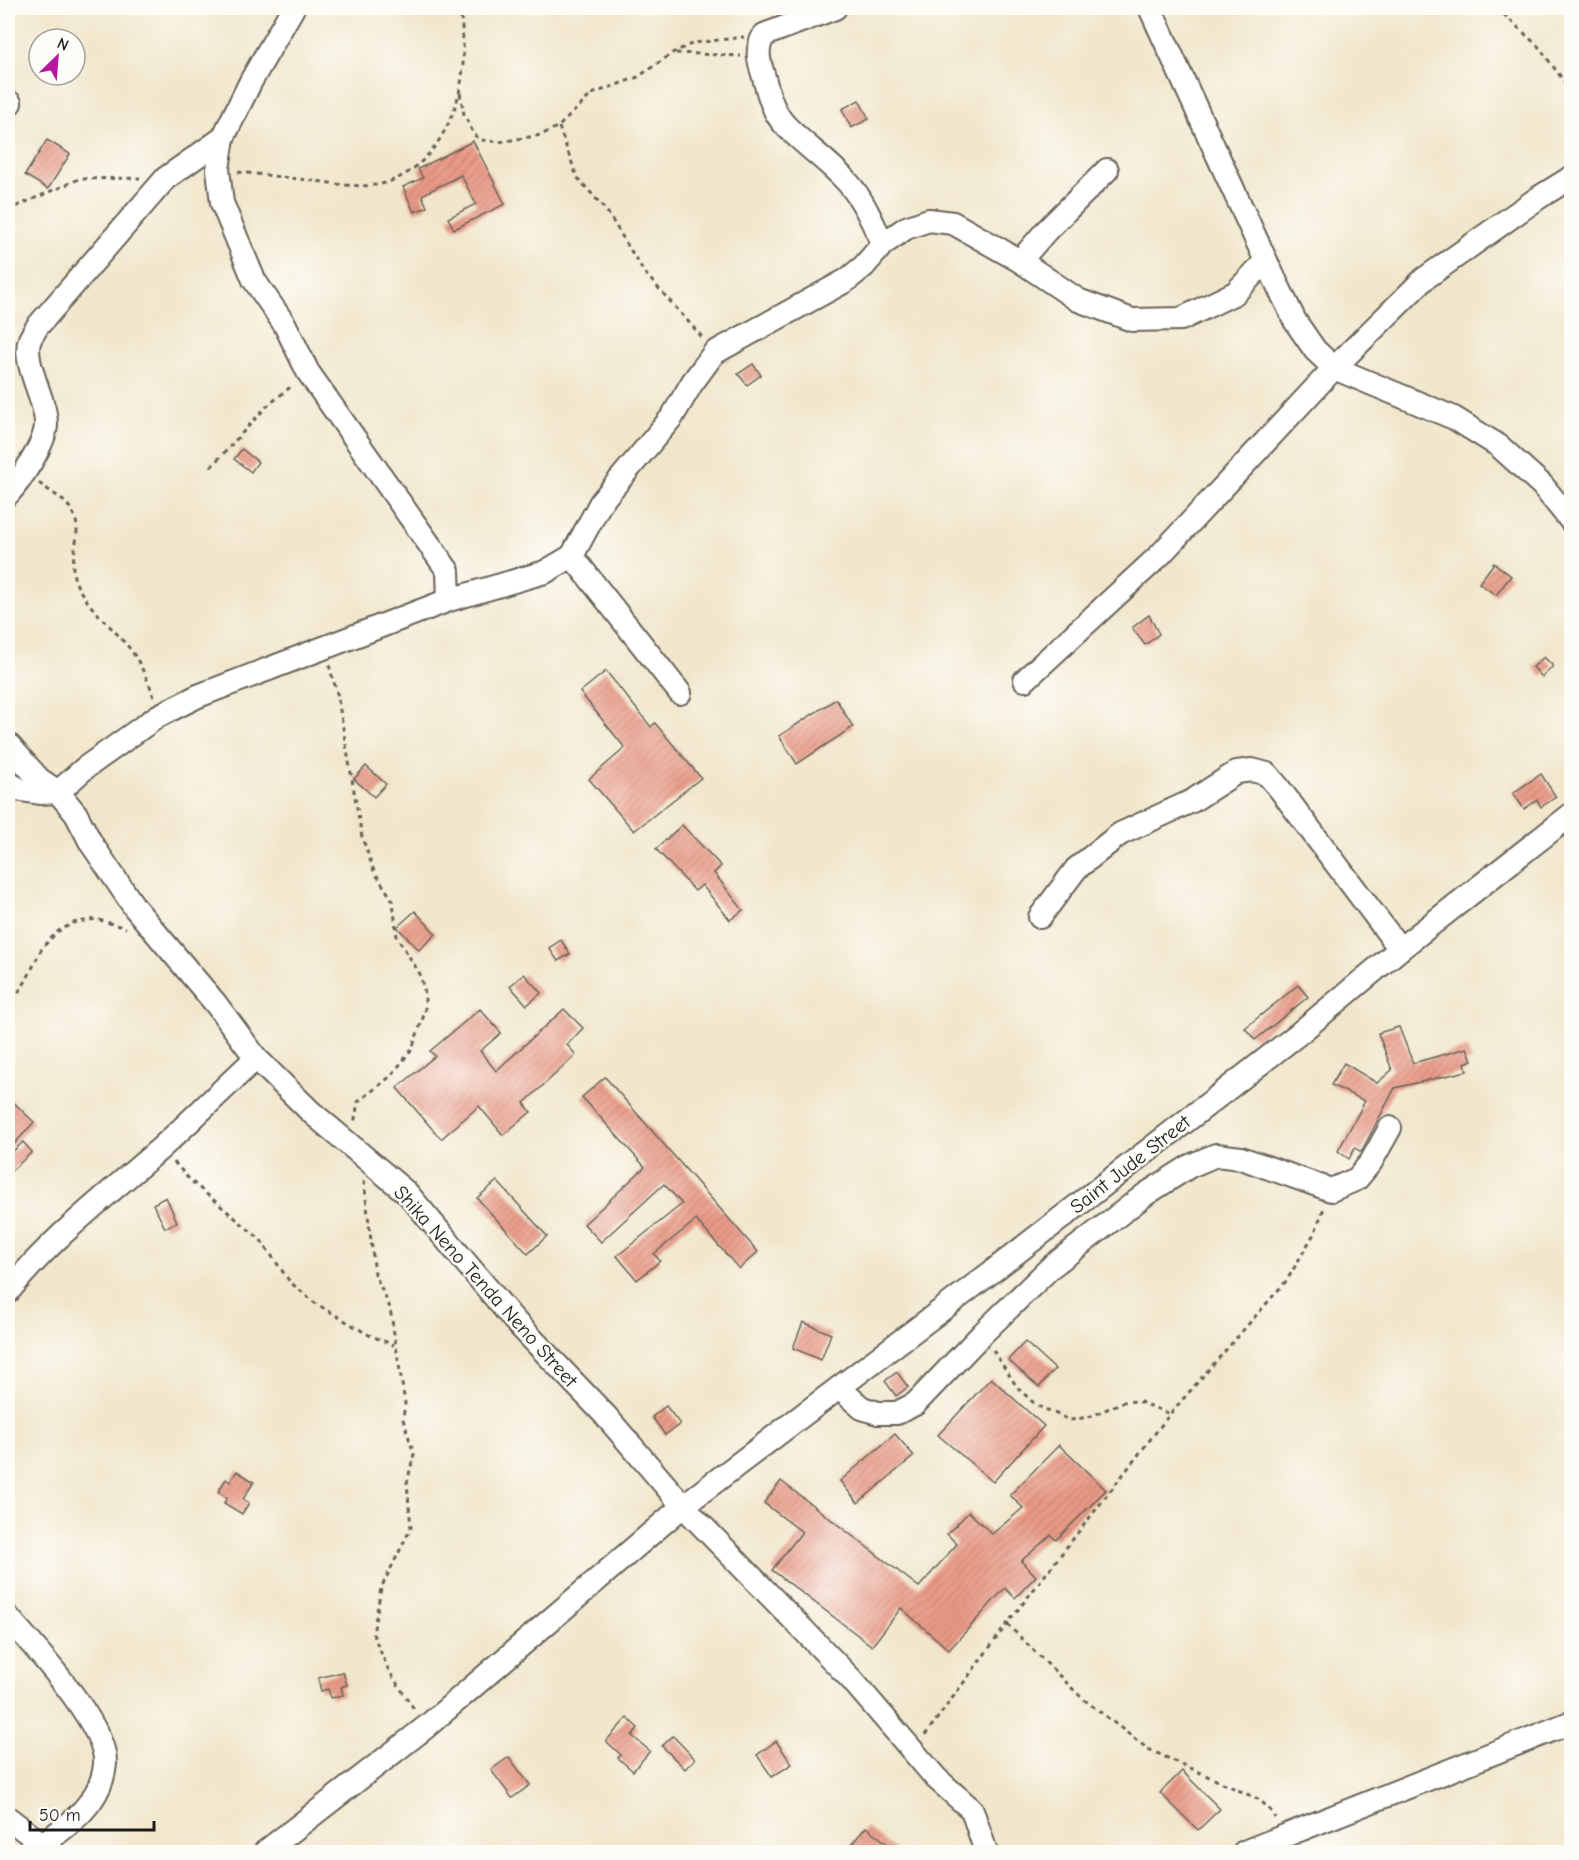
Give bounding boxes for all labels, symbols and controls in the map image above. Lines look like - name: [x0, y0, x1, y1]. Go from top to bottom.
- north arrow: [27, 27, 87, 87]
- text: N: [54, 34, 71, 55]
- street label: Saint Jude Street: [1066, 1110, 1196, 1218]
- street label: Shika Neno Tenda Neno Street: [389, 1181, 583, 1393]
- scale bar: [30, 1794, 154, 1832]
- text: 50 m: [39, 1805, 81, 1826]

